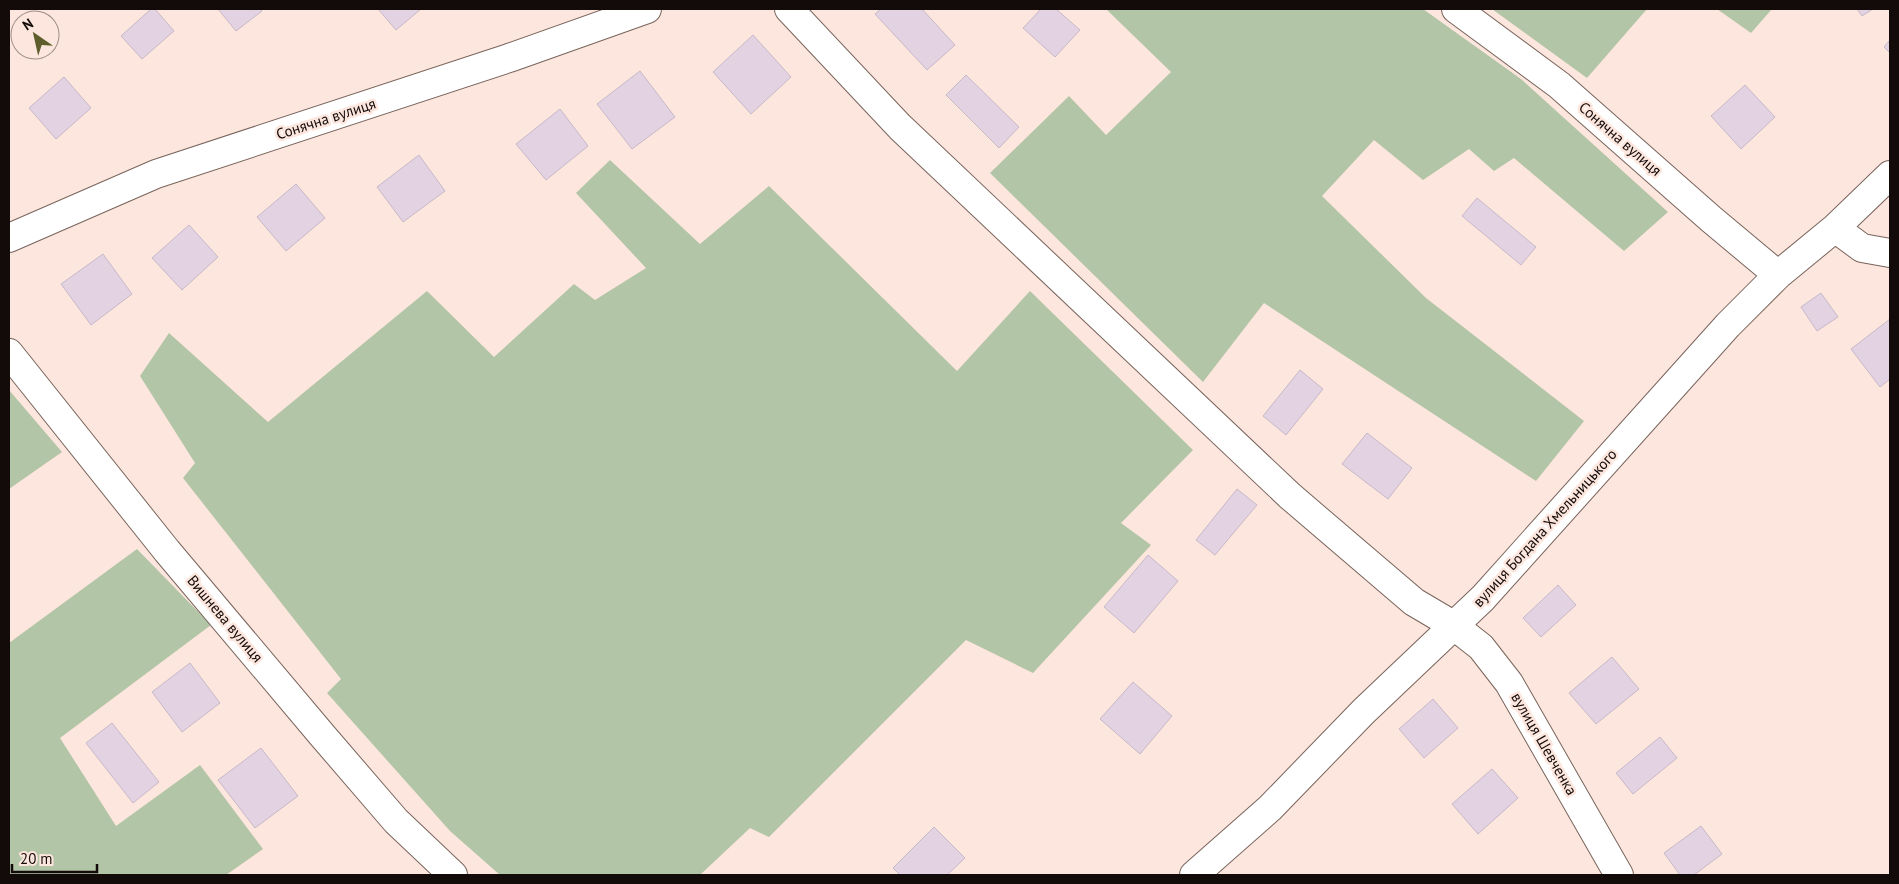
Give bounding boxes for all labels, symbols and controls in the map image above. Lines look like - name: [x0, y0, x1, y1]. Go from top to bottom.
- north arrow: [10, 10, 60, 60]
- text: N: [19, 14, 37, 34]
- street label: Сонячна вулиця: [274, 93, 378, 144]
- street label: Сонячна вулиця: [1575, 97, 1666, 180]
- street label: вулиця Богдана Хмельницького: [1469, 445, 1621, 611]
- street label: Вишнева вулиця: [183, 571, 267, 666]
- street label: вулиця Шевченка: [1507, 689, 1581, 798]
- scale bar: [12, 842, 98, 874]
- text: 20 m: [20, 849, 53, 868]

